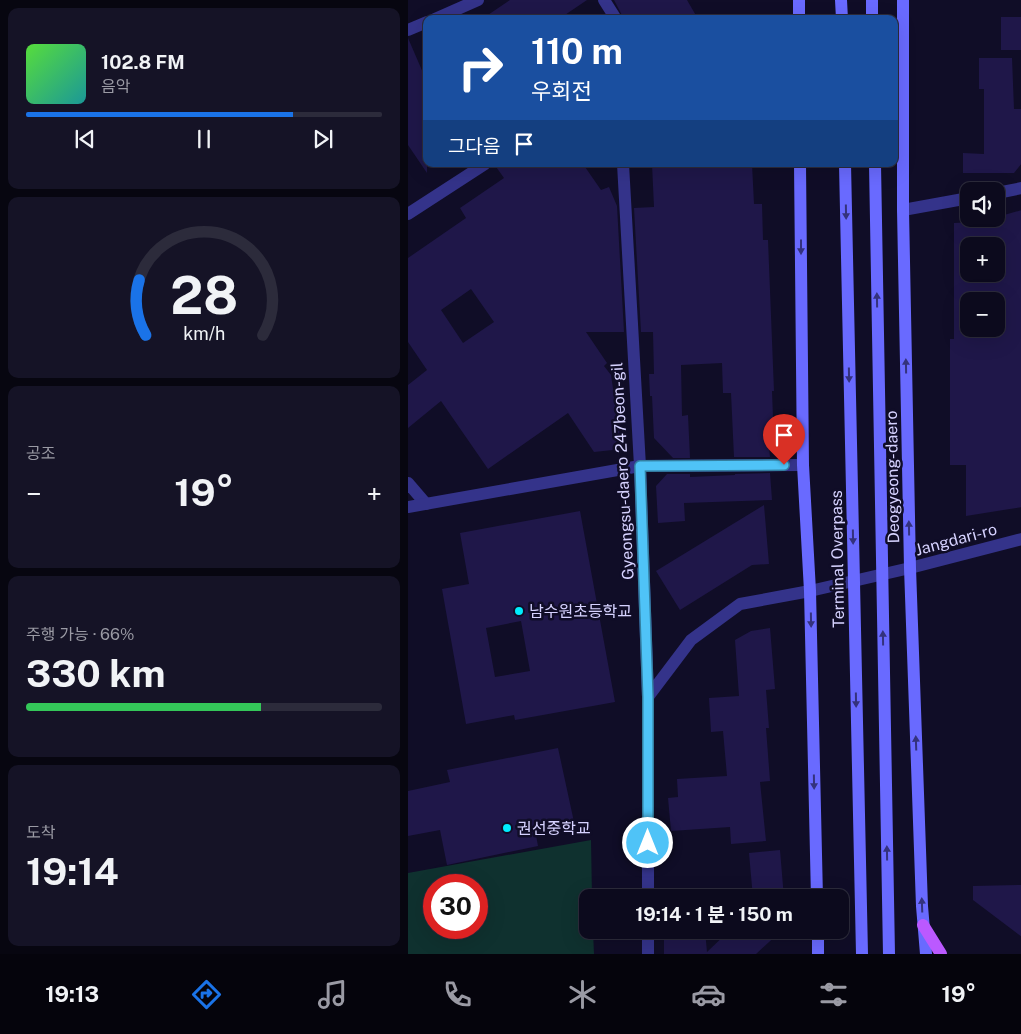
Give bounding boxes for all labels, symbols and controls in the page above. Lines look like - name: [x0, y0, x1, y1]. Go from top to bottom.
- text: 110 m: [531, 31, 623, 72]
- icon: right: [448, 35, 513, 100]
- text: 102.8 FM: [101, 51, 185, 73]
- text: 음악: [101, 77, 130, 96]
- text: 우회전: [531, 78, 592, 104]
- icon: previous: [71, 125, 99, 153]
- icon: pause: [190, 125, 218, 153]
- icon: next: [309, 125, 337, 153]
- icon: arrive: [510, 130, 538, 158]
- text: 그다음: [448, 135, 500, 157]
- map controls: [960, 182, 1005, 337]
- button: sound: [960, 182, 1005, 227]
- one-way arrow: [842, 205, 850, 221]
- button: +: [960, 237, 1005, 282]
- one-way arrow: [797, 240, 805, 256]
- text: 28: [170, 265, 238, 326]
- one-way arrow: [873, 292, 881, 308]
- button: −: [960, 292, 1005, 337]
- text: km/h: [183, 323, 225, 344]
- one-way arrow: [902, 357, 910, 373]
- street label: Gyeongsu-daero 247beon-gil: [607, 362, 638, 580]
- one-way arrow: [846, 367, 854, 383]
- street label: Deogyeong-daero: [882, 410, 903, 544]
- pin: [763, 414, 805, 465]
- icon: arrive: [770, 421, 798, 449]
- text: 공조: [26, 444, 55, 463]
- text: 19°: [174, 470, 234, 515]
- text: −: [26, 477, 42, 510]
- text: +: [366, 477, 382, 510]
- street label: Terminal Overpass: [827, 490, 848, 628]
- street label: Jangdari-ro: [913, 519, 999, 560]
- one-way arrow: [905, 520, 913, 536]
- one-way arrow: [849, 530, 857, 546]
- place label: 남수원초등학교: [529, 602, 632, 621]
- marker: 남수원초등학교: [513, 605, 525, 617]
- one-way arrow: [807, 612, 815, 628]
- text: 주행 가능 · 66%: [26, 625, 134, 644]
- one-way arrow: [879, 630, 887, 646]
- text: 330 km: [26, 651, 165, 696]
- one-way arrow: [853, 692, 861, 708]
- one-way arrow: [912, 735, 920, 751]
- one-way arrow: [810, 774, 818, 790]
- position arrow: [621, 816, 673, 868]
- place label: 권선중학교: [517, 819, 591, 838]
- marker: 권선중학교: [501, 822, 513, 834]
- text: 도착: [26, 823, 55, 842]
- one-way arrow: [883, 845, 891, 861]
- text: 19:14: [26, 849, 119, 894]
- speed limit sign: 30: [423, 874, 488, 939]
- one-way arrow: [917, 897, 925, 913]
- text: 19:14 · 1 분 · 150 m: [635, 903, 793, 925]
- icon: directions: [189, 977, 224, 1012]
- icon: music: [315, 977, 350, 1012]
- icon: phone: [440, 977, 475, 1012]
- icon: climate: [565, 977, 600, 1012]
- icon: car: [691, 977, 726, 1012]
- icon: filters: [816, 977, 851, 1012]
- text: 19:13: [45, 981, 99, 1007]
- text: 19°: [941, 981, 976, 1007]

